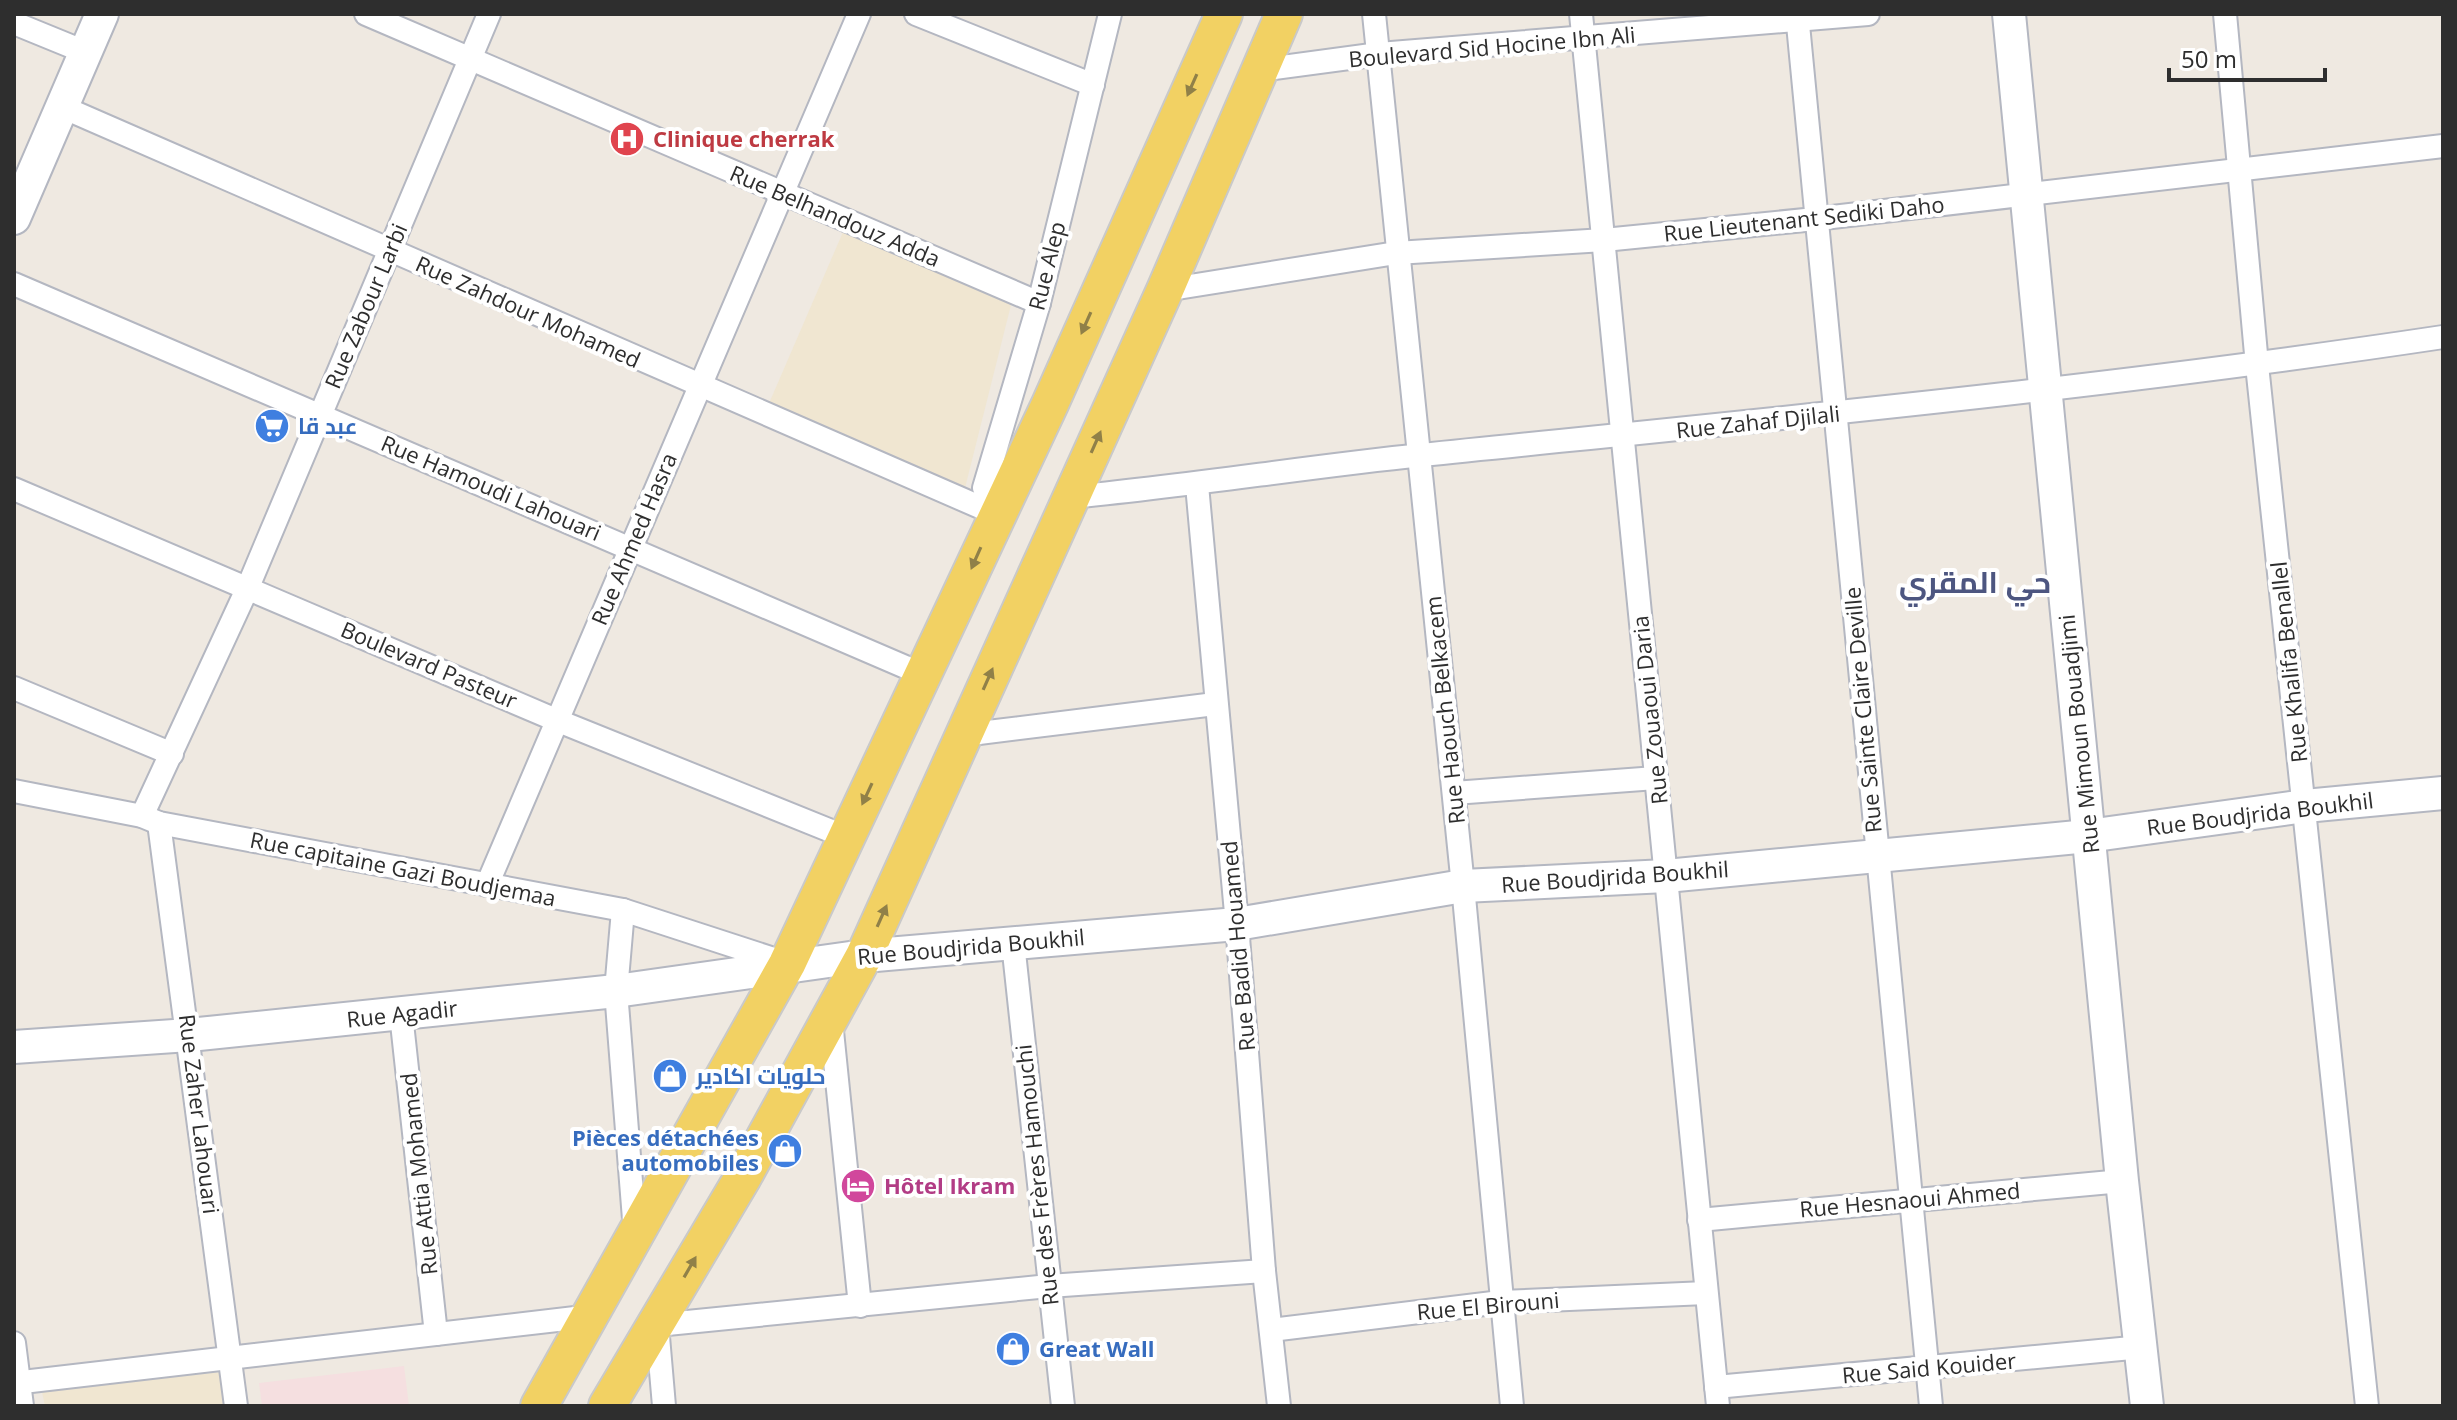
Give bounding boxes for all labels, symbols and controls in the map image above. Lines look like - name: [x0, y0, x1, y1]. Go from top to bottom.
- street label: Boulevard Sid Hocine Ibn Ali: [1347, 19, 1637, 73]
- scale bar: [2169, 32, 2325, 82]
- text: 50 m: [2181, 42, 2237, 75]
- one-way arrow: [1185, 73, 1198, 97]
- hospital icon: Clinique cherrak: [608, 120, 646, 158]
- place label: Clinique cherrak: [653, 123, 835, 153]
- street label: Rue Belhandouz Adda: [726, 157, 945, 273]
- street label: Rue Lieutenant Sediki Daho: [1662, 188, 1946, 248]
- street label: Rue Zabour Larbi: [317, 218, 413, 393]
- street label: Rue Alep: [1021, 218, 1072, 313]
- street label: Rue Zahdour Mohamed: [411, 248, 646, 374]
- one-way arrow: [1079, 311, 1093, 335]
- street label: Rue Zahaf Djilali: [1674, 397, 1841, 445]
- supermarket icon: عبد قا: [253, 407, 291, 445]
- place label: عبد قا: [298, 410, 357, 440]
- street label: Rue Hamoudi Lahouari: [377, 427, 606, 547]
- one-way arrow: [1089, 430, 1103, 454]
- street label: Rue Ahmed Hasra: [583, 448, 683, 629]
- one-way arrow: [969, 547, 983, 570]
- street label: Rue Khalifa Benallel: [2263, 560, 2313, 764]
- district label: حي المقري: [1899, 561, 2051, 607]
- street label: Rue Sainte Claire Deville: [1836, 586, 1888, 834]
- street label: Rue Haouch Belkacem: [1417, 595, 1471, 826]
- street label: Boulevard Pasteur: [337, 613, 522, 715]
- street label: Rue Mimoun Bouadjimi: [2051, 613, 2105, 855]
- street label: Rue Zouaoui Daria: [1624, 614, 1674, 806]
- one-way arrow: [982, 667, 995, 691]
- one-way arrow: [860, 783, 874, 806]
- street label: Rue Boudjrida Boukhil: [2145, 784, 2375, 842]
- street label: Rue capitaine Gazi Boudjemaa: [248, 824, 559, 912]
- street label: Rue Badid Houamed: [1213, 840, 1261, 1053]
- street label: Rue Boudjrida Boukhil: [1500, 853, 1730, 899]
- one-way arrow: [875, 904, 888, 928]
- street label: Rue Boudjrida Boukhil: [856, 921, 1086, 971]
- street label: Rue Agadir: [345, 992, 459, 1034]
- street label: Rue Zaher Lahouari: [173, 1012, 227, 1216]
- street label: Rue des Frères Hamouchi: [1007, 1043, 1065, 1307]
- shop icon: حلويات اكادير: [651, 1057, 689, 1095]
- place label: حلويات اكادير: [695, 1060, 825, 1090]
- street label: Rue Attia Mohamed: [392, 1072, 444, 1277]
- place label: Pièces détachées automobiles: [572, 1122, 759, 1177]
- shop icon: Pièces détachées automobiles: [766, 1132, 804, 1170]
- hotel icon: Hôtel Ikram: [839, 1167, 877, 1205]
- place label: Hôtel Ikram: [884, 1170, 1015, 1200]
- street label: Rue Hesnaoui Ahmed: [1798, 1174, 2022, 1224]
- one-way arrow: [683, 1256, 697, 1278]
- street label: Rue El Birouni: [1415, 1284, 1561, 1326]
- shop icon: Great Wall: [994, 1330, 1032, 1368]
- place label: Great Wall: [1039, 1333, 1154, 1363]
- street label: Rue Said Kouider: [1841, 1344, 2017, 1390]

